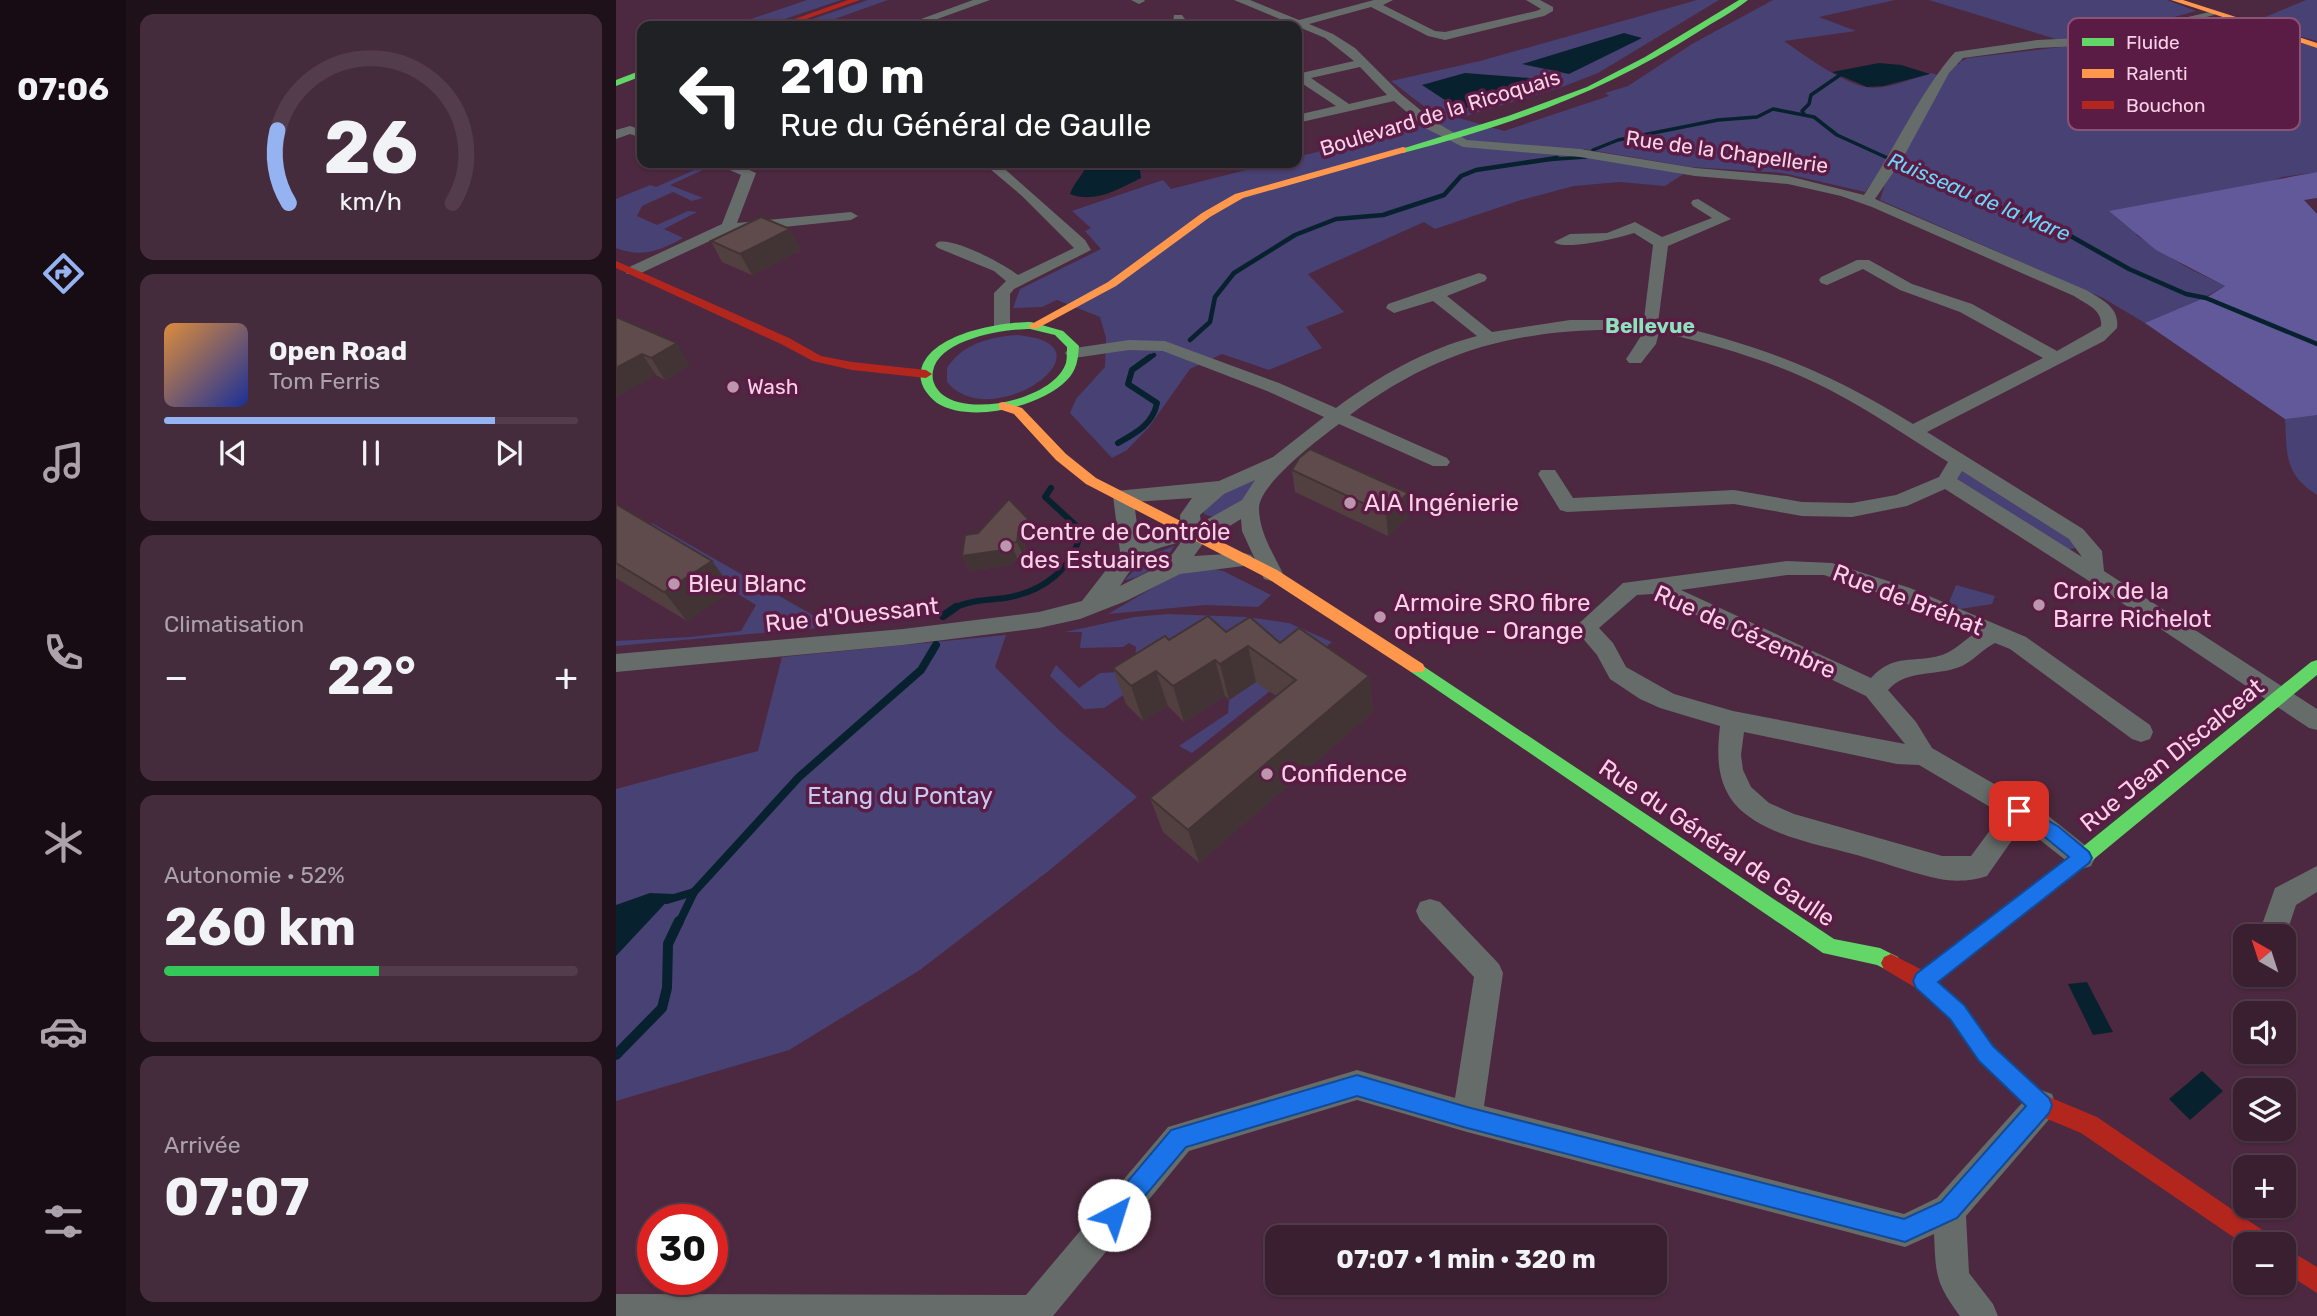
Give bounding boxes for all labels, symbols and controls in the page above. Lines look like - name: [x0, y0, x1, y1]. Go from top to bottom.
- legend: [2068, 18, 2300, 130]
- text: Fluide: [2126, 31, 2180, 54]
- text: 210 m: [780, 47, 925, 105]
- icon: left: [665, 49, 756, 140]
- text: Ralenti: [2126, 62, 2188, 85]
- street label: Boulevard de la Ricoquais: [1317, 64, 1563, 161]
- text: 07:06: [17, 70, 109, 108]
- text: Bouchon: [2126, 94, 2206, 117]
- text: 26: [324, 106, 418, 192]
- text: Rue du Général de Gaulle: [780, 106, 1151, 144]
- street label: Rue de la Chapellerie: [1624, 125, 1830, 178]
- water label: Ruisseau de la Mare: [1884, 147, 2074, 246]
- text: km/h: [340, 187, 402, 216]
- icon: directions: [39, 249, 88, 298]
- district label: Bellevue: [1605, 313, 1695, 338]
- text: Open Road: [269, 336, 407, 367]
- text: Tom Ferris: [269, 367, 380, 395]
- place label: Wash: [747, 374, 798, 399]
- marker: Wash: [725, 379, 741, 395]
- icon: previous: [214, 434, 252, 472]
- icon: pause: [352, 434, 390, 472]
- icon: next: [490, 434, 528, 472]
- icon: music: [39, 438, 88, 487]
- place label: AIA Ingénierie: [1364, 489, 1519, 517]
- marker: AIA Ingénierie: [1342, 495, 1358, 511]
- place label: Centre de Contrôle des Estuaires: [1020, 518, 1230, 574]
- marker: Centre de Contrôle des Estuaires: [998, 538, 1014, 554]
- street label: Rue de Bréhat: [1829, 559, 1987, 641]
- place label: Bleu Blanc: [688, 570, 807, 598]
- marker: Bleu Blanc: [666, 576, 682, 592]
- place label: Croix de la Barre Richelot: [2053, 577, 2211, 633]
- street label: Rue de Cézembre: [1650, 579, 1840, 685]
- place label: Armoire SRO fibre optique - Orange: [1394, 589, 1590, 645]
- street label: Rue d'Ouessant: [764, 592, 940, 638]
- marker: Croix de la Barre Richelot: [2031, 597, 2047, 613]
- marker: Armoire SRO fibre optique - Orange: [1372, 609, 1388, 625]
- text: Climatisation: [164, 610, 304, 638]
- icon: phone: [39, 628, 88, 677]
- text: 22°: [327, 645, 416, 707]
- text: −: [164, 654, 189, 700]
- text: +: [554, 654, 578, 700]
- street label: Rue Jean Discalceat: [2075, 672, 2269, 838]
- street label: Rue du Général de Gaulle: [1594, 754, 1840, 932]
- place label: Confidence: [1281, 760, 1407, 788]
- marker: Confidence: [1259, 766, 1275, 782]
- pin: [1989, 781, 2049, 841]
- park label: Etang du Pontay: [807, 782, 993, 810]
- icon: arrive: [2000, 792, 2038, 830]
- icon: climate: [39, 818, 88, 867]
- text: Autonomie · 52%: [164, 861, 345, 889]
- text: 260 km: [164, 896, 356, 958]
- north arrow: [2233, 924, 2296, 987]
- map controls: [2233, 924, 2296, 1295]
- button: sound: [2233, 1001, 2296, 1064]
- icon: car: [39, 1007, 88, 1056]
- button: layers: [2233, 1078, 2296, 1141]
- text: Arrivée: [164, 1131, 241, 1159]
- button: +: [2233, 1155, 2296, 1218]
- text: 07:07: [164, 1166, 310, 1228]
- position arrow: [1077, 1178, 1151, 1252]
- icon: filters: [39, 1197, 88, 1246]
- speed limit sign: 30: [637, 1204, 728, 1295]
- button: −: [2233, 1232, 2296, 1295]
- text: 07:07 · 1 min · 320 m: [1336, 1244, 1596, 1275]

